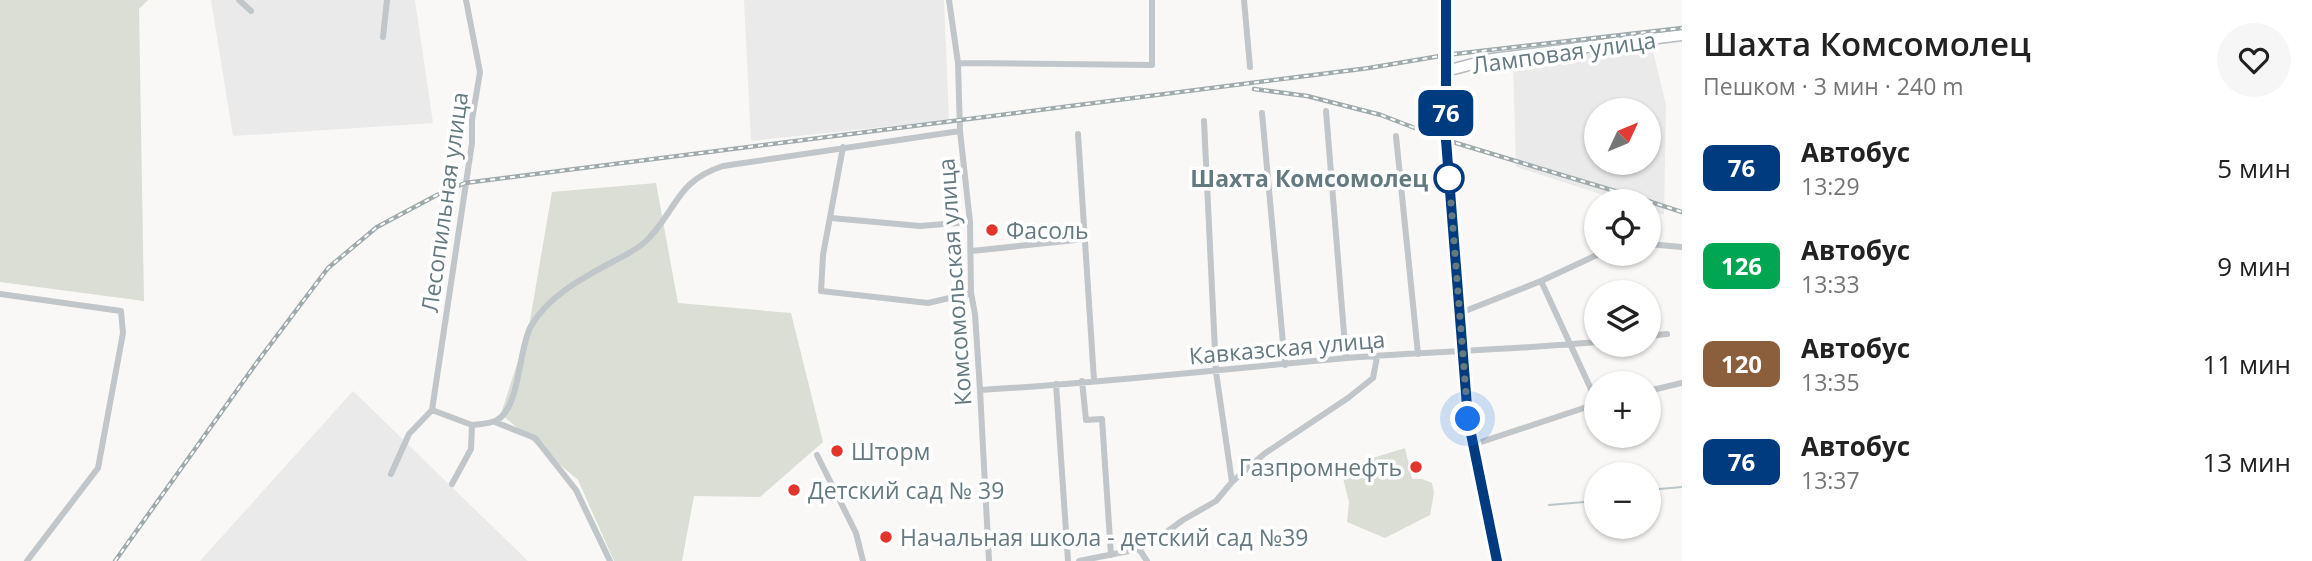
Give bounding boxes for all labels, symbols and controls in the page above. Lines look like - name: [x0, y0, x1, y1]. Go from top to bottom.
- text: Шахта Комсомолец: [1703, 21, 2031, 66]
- street label: Ламповая улица: [1470, 23, 1658, 81]
- button: heart: [2217, 23, 2291, 97]
- text: Пешком · 3 мин · 240 m: [1703, 70, 1964, 102]
- street label: Лесопильная улица: [413, 90, 475, 314]
- line badge: 76: [1414, 90, 1478, 136]
- text: 76: [1432, 96, 1460, 129]
- north arrow: [1584, 98, 1661, 175]
- map controls: [1584, 98, 1661, 539]
- text: Автобус: [1801, 134, 1910, 170]
- text: 5 мин: [2217, 150, 2291, 186]
- text: 76: [1728, 151, 1755, 184]
- street label: Комсомольская улица: [929, 157, 979, 407]
- place label: Шахта Комсомолец: [1190, 162, 1428, 194]
- marker: Шахта Комсомолец: [1434, 163, 1464, 193]
- text: 13:29: [1801, 170, 1860, 202]
- button: locate: [1584, 189, 1661, 266]
- place label: Фасоль: [1006, 214, 1089, 246]
- marker: Фасоль: [984, 222, 1000, 238]
- text: Автобус: [1801, 232, 1910, 268]
- text: 9 мин: [2217, 248, 2291, 284]
- text: 126: [1721, 249, 1762, 282]
- text: 13:33: [1801, 268, 1860, 300]
- button: layers: [1584, 280, 1661, 357]
- street label: Кавказская улица: [1188, 322, 1386, 372]
- text: Автобус: [1801, 330, 1910, 366]
- text: 11 мин: [2202, 346, 2291, 382]
- text: 120: [1721, 347, 1762, 380]
- text: 13:35: [1801, 366, 1860, 398]
- button: +: [1584, 371, 1661, 448]
- your location: [1450, 401, 1485, 436]
- text: Автобус: [1801, 428, 1910, 464]
- place label: Шторм: [851, 435, 930, 467]
- marker: Шторм: [829, 443, 845, 459]
- text: 13 мин: [2202, 444, 2291, 480]
- text: 76: [1728, 445, 1755, 478]
- place label: Газпромнефть: [1239, 451, 1402, 483]
- marker: Газпромнефть: [1408, 459, 1424, 475]
- button: −: [1584, 462, 1661, 539]
- text: 13:37: [1801, 464, 1860, 496]
- place label: Детский сад № 39: [808, 474, 1004, 506]
- marker: Детский сад № 39: [786, 482, 802, 498]
- place label: Начальная школа - детский сад №39: [900, 521, 1309, 553]
- marker: Начальная школа - детский сад №39: [878, 529, 894, 545]

